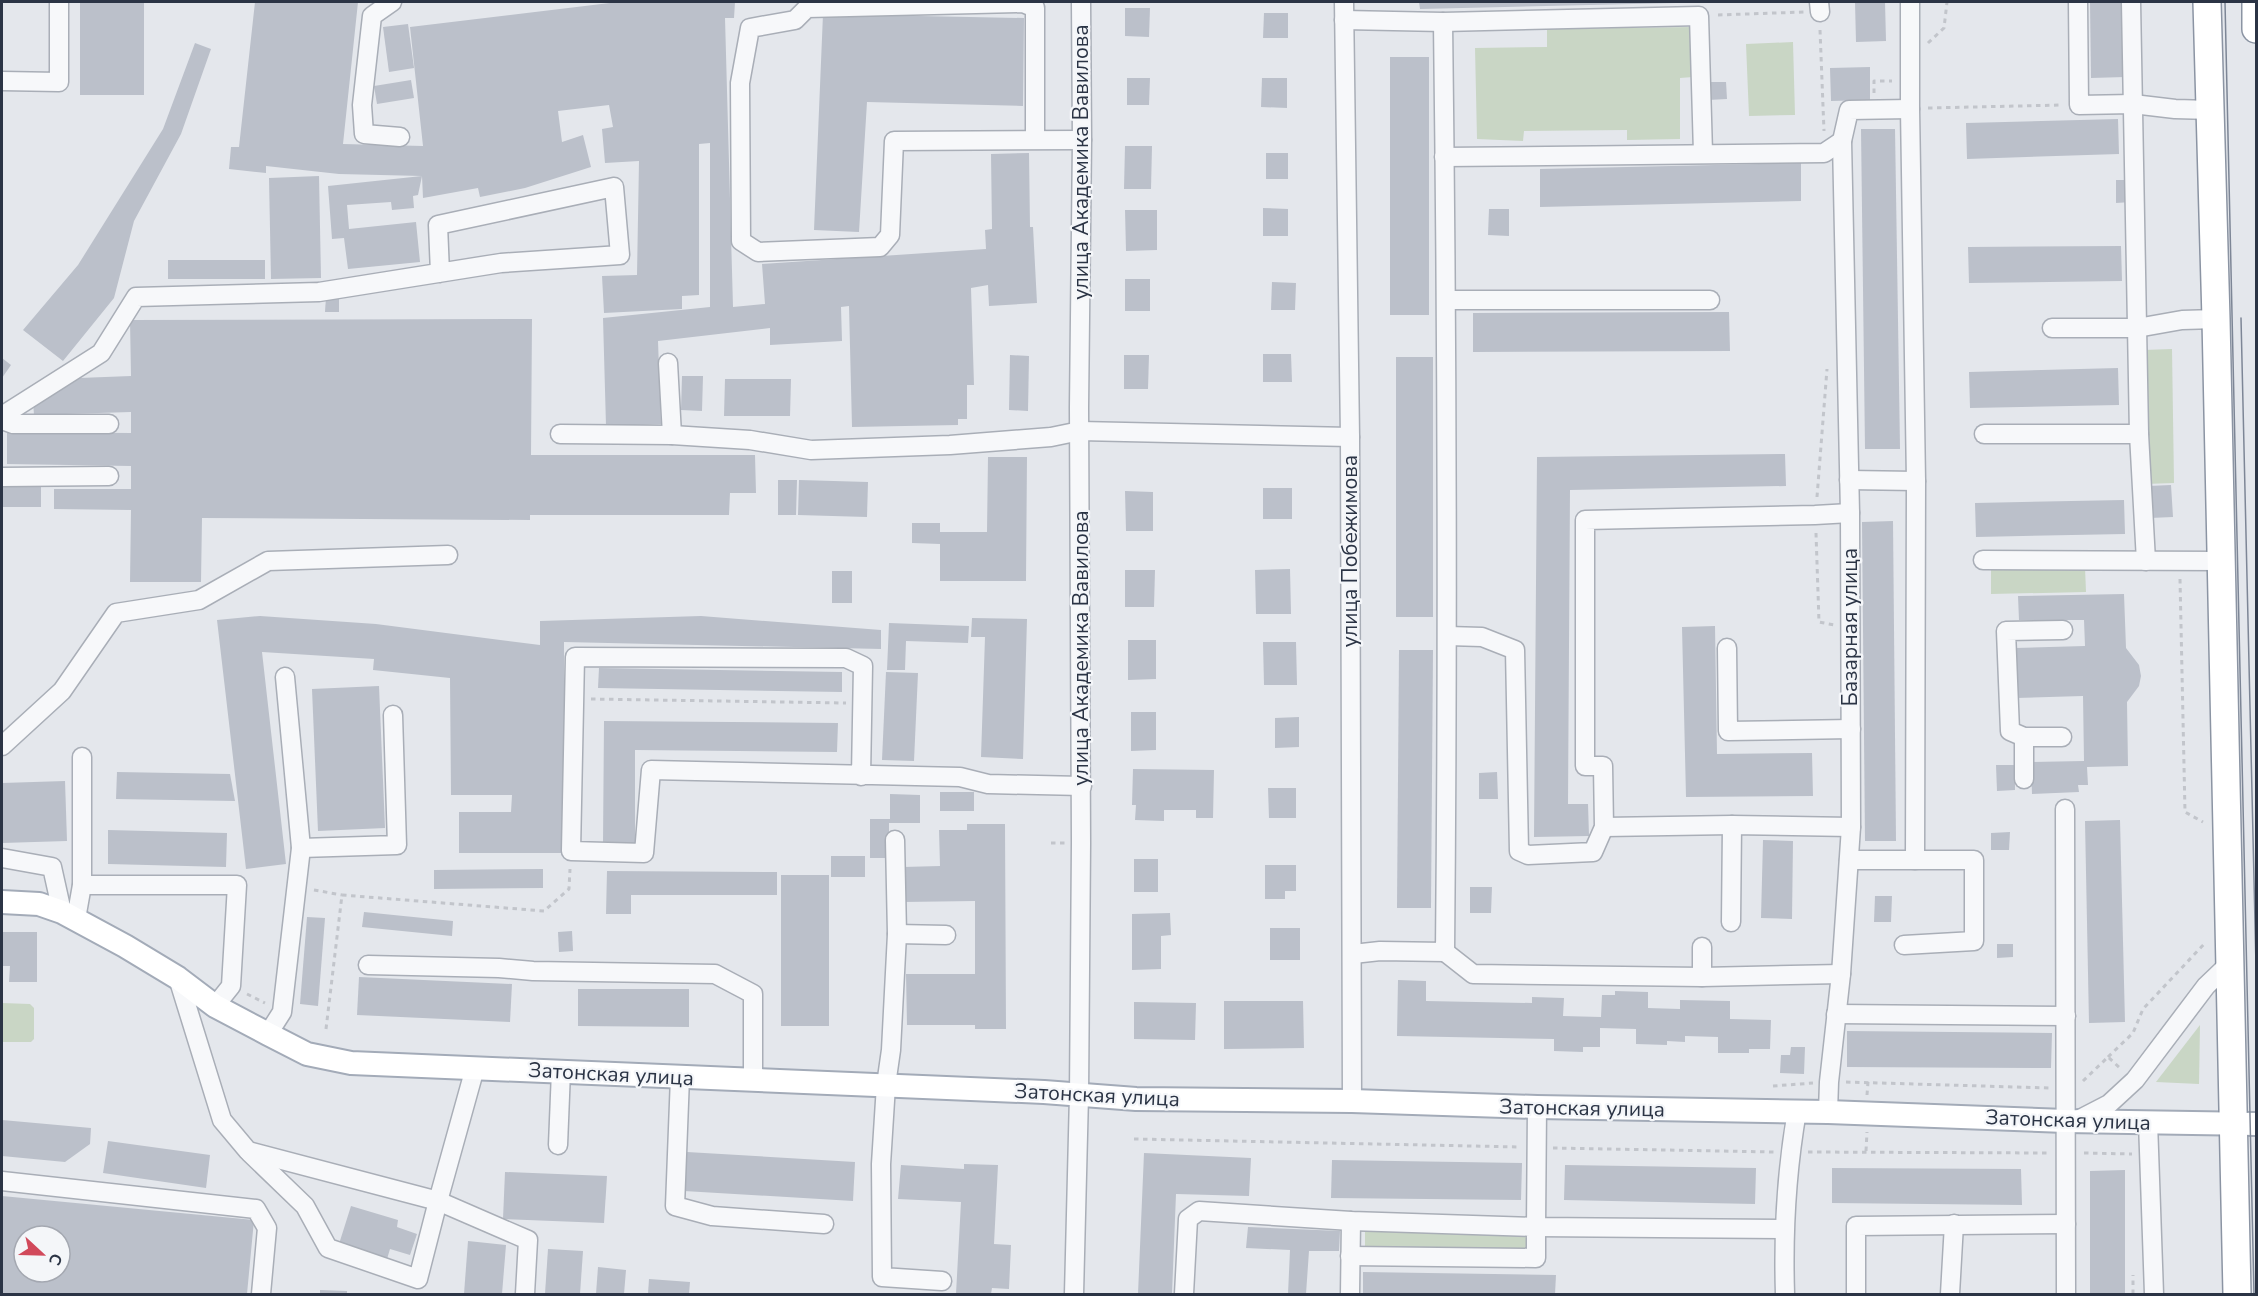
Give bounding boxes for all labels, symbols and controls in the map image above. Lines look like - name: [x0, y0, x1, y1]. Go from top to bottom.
- street label: улица Академика Вавилова: [1067, 24, 1095, 300]
- street label: улица Побежимова: [1336, 455, 1364, 647]
- street label: улица Академика Вавилова: [1067, 510, 1095, 786]
- street label: Базарная улица: [1836, 548, 1864, 706]
- street label: Затонская улица: [527, 1056, 695, 1092]
- street label: Затонская улица: [1013, 1077, 1181, 1113]
- street label: Затонская улица: [1499, 1093, 1665, 1123]
- street label: Затонская улица: [1985, 1103, 2151, 1137]
- north arrow: [12, 1224, 72, 1284]
- text: С: [43, 1250, 67, 1269]

